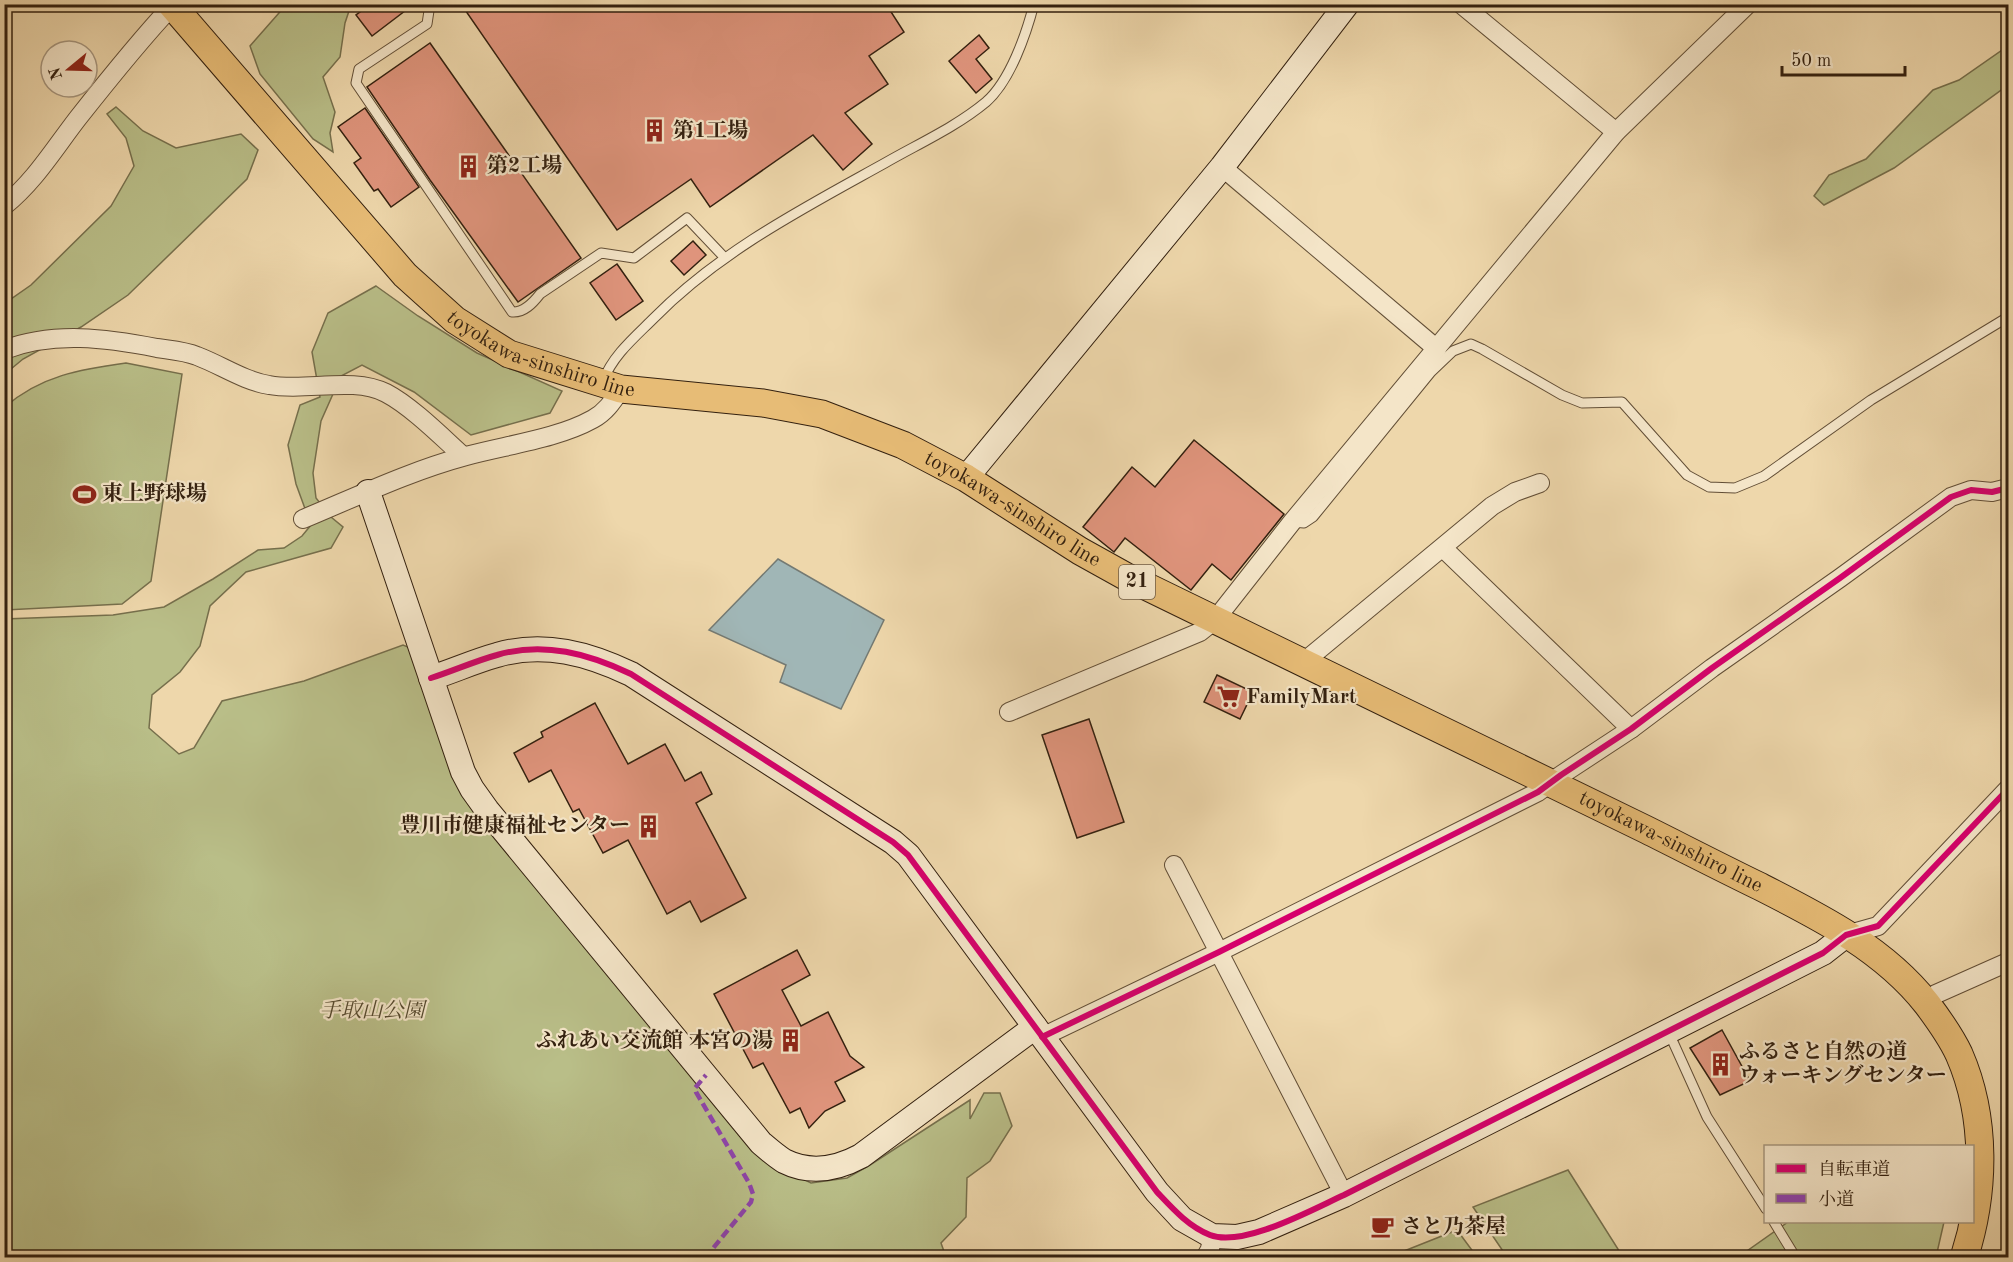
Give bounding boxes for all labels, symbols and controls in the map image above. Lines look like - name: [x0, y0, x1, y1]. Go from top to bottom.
- north arrow: [39, 39, 99, 99]
- scale bar: [1782, 39, 1905, 77]
- text: 50 m: [1791, 52, 1831, 70]
- text: N: [47, 64, 66, 82]
- building icon: 第1工場: [642, 118, 668, 144]
- place label: 第1工場: [673, 119, 748, 142]
- building icon: 第2工場: [456, 153, 482, 179]
- place label: 第2工場: [487, 154, 562, 177]
- street label: toyokawa-sinshiro line: [442, 307, 636, 401]
- street label: toyokawa-sinshiro line: [921, 448, 1104, 571]
- sports icon: 東上野球場: [71, 481, 97, 507]
- place label: 東上野球場: [102, 482, 207, 505]
- road number: 21: [1119, 565, 1155, 599]
- supermarket icon: FamilyMart: [1215, 684, 1241, 710]
- place label: FamilyMart: [1246, 687, 1357, 708]
- street label: toyokawa-sinshiro line: [1575, 787, 1766, 897]
- building icon: 豊川市健康福祉センター: [635, 813, 661, 839]
- place label: 豊川市健康福祉センター: [400, 814, 630, 837]
- park label: 手取山公園: [320, 999, 427, 1022]
- place label: ふれあい交流館 本宮の湯: [536, 1028, 773, 1052]
- building icon: ふれあい交流館 本宮の湯: [778, 1028, 804, 1054]
- place label: ふるさと自然の道 ウォーキングセンター: [1739, 1039, 1947, 1087]
- building icon: ふるさと自然の道 ウォーキングセンター: [1708, 1051, 1734, 1077]
- legend: [1764, 1145, 1974, 1223]
- text: 自転車道: [1818, 1159, 1890, 1179]
- text: 小道: [1818, 1189, 1854, 1209]
- cafe icon: さと乃茶屋: [1370, 1214, 1396, 1240]
- place label: さと乃茶屋: [1401, 1215, 1506, 1238]

